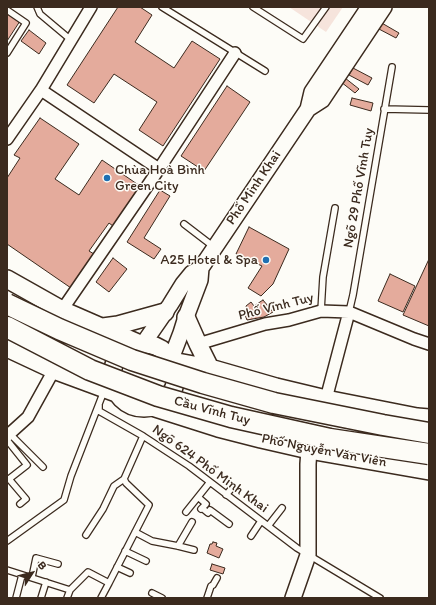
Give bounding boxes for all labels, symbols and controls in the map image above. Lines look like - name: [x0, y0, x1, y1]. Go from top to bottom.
- street label: Ngõ 29 Phố Vĩnh Tuy: [340, 127, 378, 249]
- street label: Phố Minh Khai: [223, 148, 285, 228]
- place label: Chùa Hoà Bình Green City: [115, 162, 205, 194]
- marker: Chùa Hoà Bình Green City: [102, 173, 112, 183]
- place label: A25 Hotel & Spa: [161, 252, 258, 268]
- marker: A25 Hotel & Spa: [261, 255, 271, 265]
- street label: Phố Vĩnh Tuy: [237, 290, 315, 324]
- street label: Cầu Vĩnh Tuy: [172, 393, 252, 429]
- street label: Ngõ 624 Phố Minh Khai: [149, 421, 271, 517]
- street label: Phố Nguyễn Văn Viên: [260, 431, 388, 471]
- north arrow: [12, 553, 52, 593]
- text: B: [35, 559, 49, 572]

